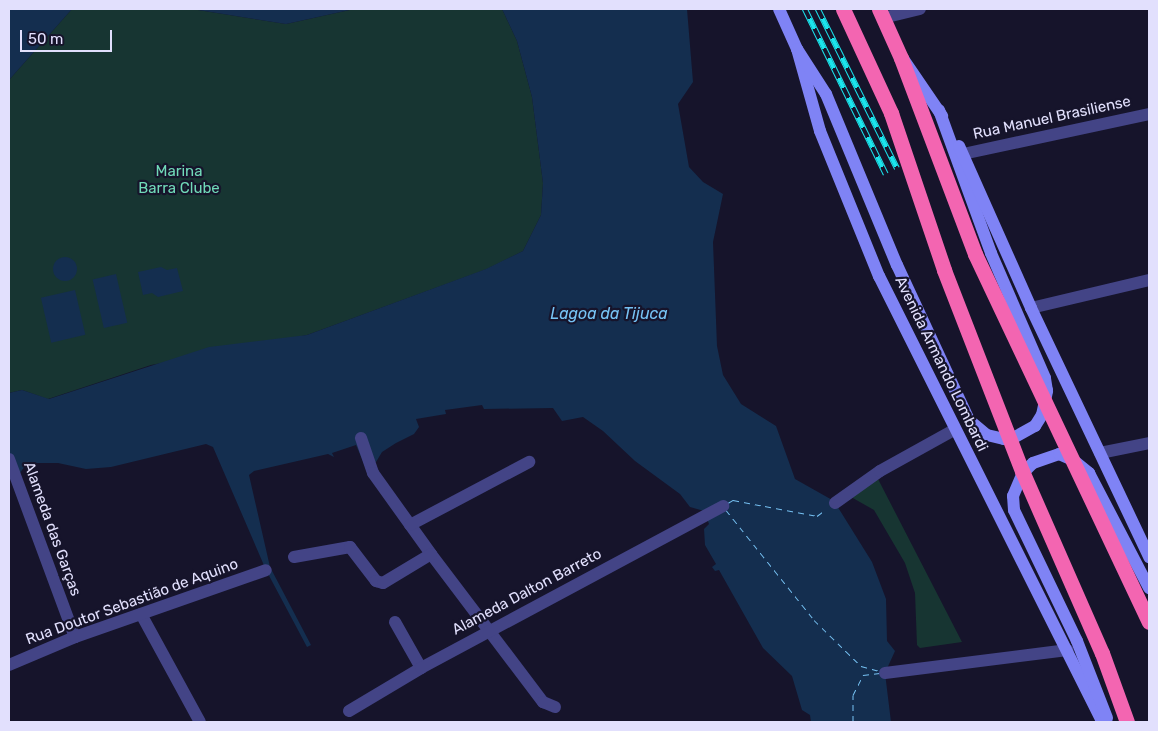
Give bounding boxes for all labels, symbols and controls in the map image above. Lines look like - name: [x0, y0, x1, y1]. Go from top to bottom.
- scale bar: [22, 20, 115, 52]
- text: 50 m: [28, 30, 63, 48]
- street label: Rua Manuel Brasiliense: [971, 92, 1133, 144]
- park label: Marina Barra Clube: [138, 162, 220, 197]
- street label: Avenida Armando Lombardi: [891, 273, 991, 455]
- water label: Lagoa da Tijuca: [550, 304, 668, 324]
- street label: Alameda das Garças: [19, 459, 85, 599]
- street label: Alameda Dalton Barreto: [449, 545, 605, 639]
- street label: Rua Doutor Sebastião de Aquino: [23, 555, 241, 649]

